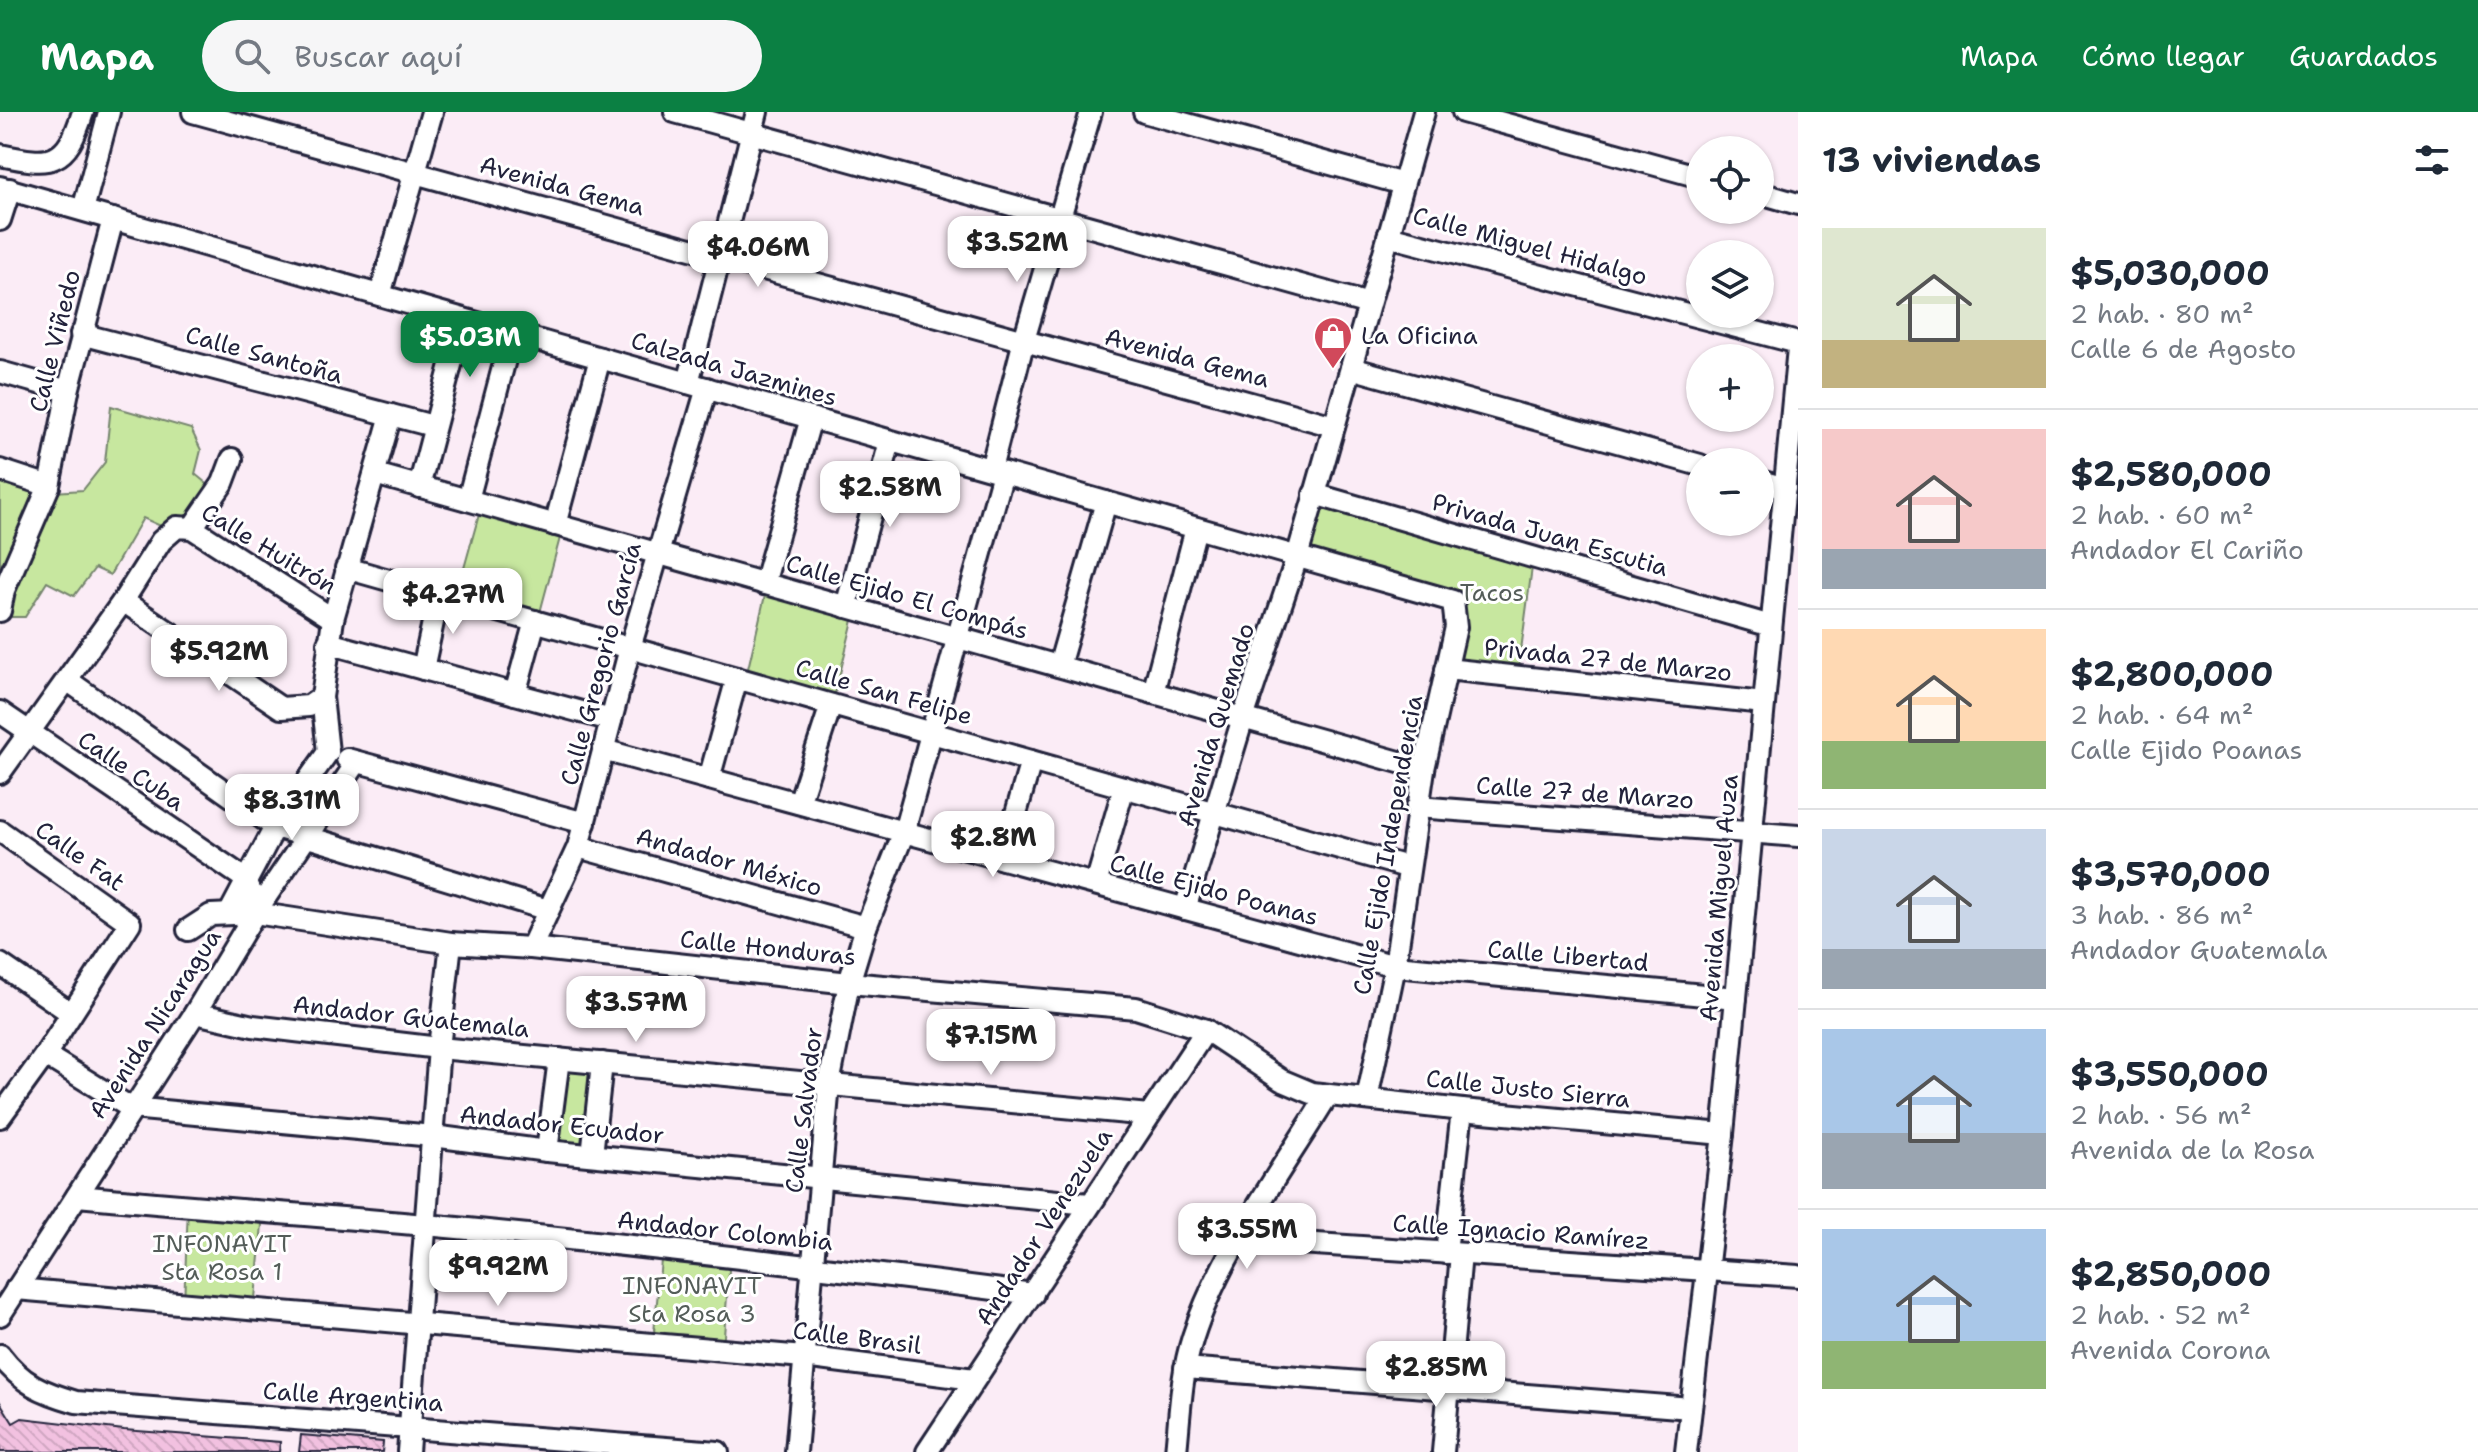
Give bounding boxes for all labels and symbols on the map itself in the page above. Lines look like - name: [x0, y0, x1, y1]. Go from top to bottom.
- street label: Avenida Gema: [476, 149, 648, 223]
- street label: Calle Miguel Hidalgo: [1409, 199, 1651, 293]
- pin: $3.52M: [952, 216, 1082, 284]
- pin: $4.06M: [693, 221, 823, 289]
- street label: Calle Viñedo: [22, 267, 88, 415]
- pin: $5.03M: [405, 311, 535, 379]
- shop icon: La Oficina: [1312, 315, 1354, 370]
- street label: Calle Santoña: [182, 319, 346, 391]
- place label: La Oficina: [1361, 320, 1478, 352]
- street label: Avenida Gema: [1101, 321, 1273, 395]
- street label: Calzada Jazmines: [627, 324, 841, 414]
- pin: $2.58M: [825, 461, 955, 529]
- street label: Privada Juan Escutia: [1428, 486, 1672, 584]
- street label: Calle Huitrón: [195, 496, 343, 602]
- street label: Calle Gregorio García: [553, 539, 649, 789]
- street label: Calle Ejido El Compás: [782, 547, 1032, 647]
- pin: $4.27M: [388, 568, 518, 636]
- park label: Tacos: [1460, 577, 1524, 609]
- street label: Avenida Quemado: [1170, 619, 1262, 831]
- pin: $5.92M: [154, 625, 284, 693]
- street label: Privada 27 de Marzo: [1482, 631, 1734, 689]
- street label: Calle San Felipe: [792, 651, 976, 733]
- street label: Calle Ejido Independencia: [1346, 693, 1430, 997]
- street label: Calle Cuba: [71, 724, 191, 818]
- street label: Calle 27 de Marzo: [1475, 769, 1695, 817]
- street label: Avenida Miguel Auza: [1692, 773, 1746, 1023]
- pin: $8.31M: [227, 774, 357, 842]
- pin: $2.8M: [937, 811, 1049, 879]
- street label: Calle Fat: [29, 813, 131, 899]
- street label: Andador México: [632, 820, 826, 904]
- street label: Calle Ejido Poanas: [1106, 847, 1322, 933]
- street label: Avenida Nicaragua: [82, 923, 229, 1125]
- street label: Calle Honduras: [678, 923, 858, 973]
- street label: Calle Libertad: [1486, 933, 1650, 979]
- pin: $3.57M: [571, 976, 701, 1044]
- street label: Andador Guatemala: [291, 989, 531, 1045]
- pin: $7.15M: [926, 1009, 1056, 1077]
- street label: Calle Salvador: [778, 1025, 830, 1195]
- street label: Calle Justo Sierra: [1424, 1062, 1632, 1116]
- street label: Andador Ecuador: [458, 1098, 666, 1152]
- street label: Andador Venezuela: [968, 1122, 1120, 1332]
- pin: $3.55M: [1182, 1203, 1312, 1271]
- street label: Andador Colombia: [616, 1204, 834, 1258]
- street label: Calle Ignacio Ramírez: [1391, 1207, 1651, 1257]
- park label: INFONAVIT Sta Rosa 1: [152, 1228, 292, 1288]
- pin: $9.92M: [433, 1240, 563, 1308]
- park label: INFONAVIT Sta Rosa 3: [622, 1270, 762, 1330]
- street label: Calle Brasil: [791, 1314, 924, 1362]
- pin: $2.85M: [1371, 1341, 1501, 1409]
- street label: Calle Argentina: [262, 1375, 444, 1419]

